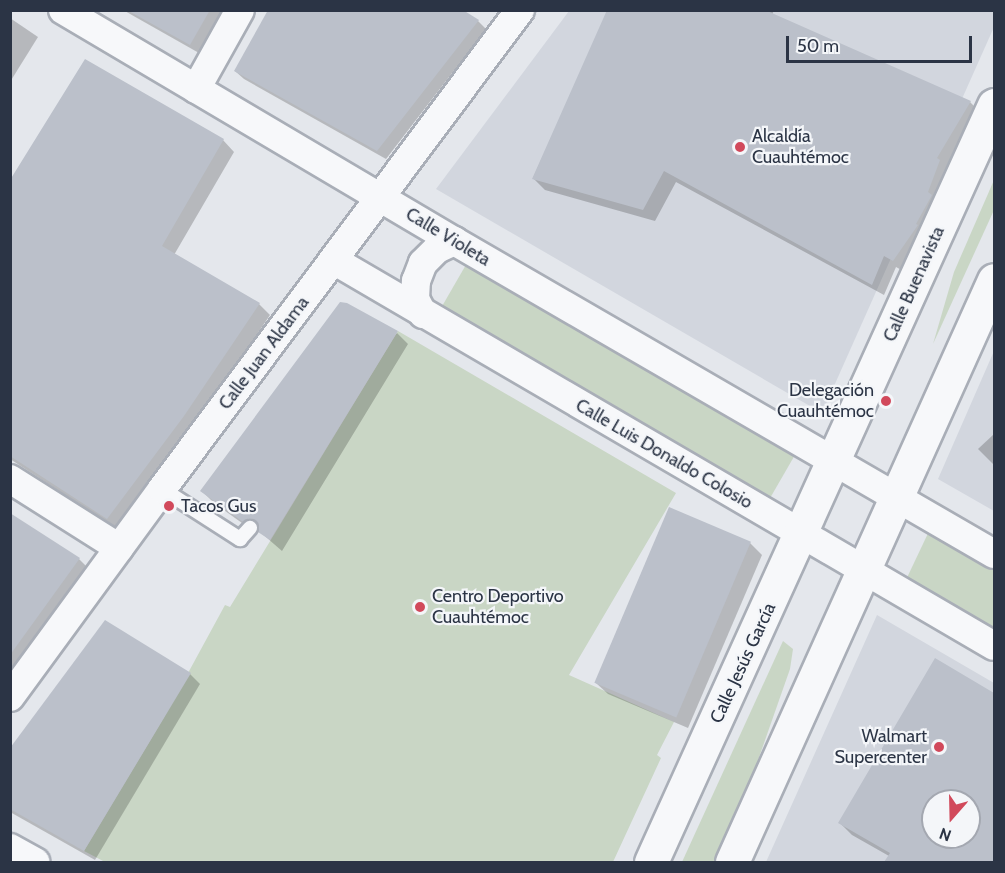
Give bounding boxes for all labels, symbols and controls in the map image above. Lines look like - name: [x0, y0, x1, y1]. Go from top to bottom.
- scale bar: [789, 24, 975, 62]
- text: 50 m: [797, 35, 839, 57]
- place label: Alcaldía Cuauhtémoc: [752, 126, 849, 168]
- marker: Alcaldía Cuauhtémoc: [733, 140, 747, 154]
- street label: Calle Violeta: [402, 203, 494, 271]
- street label: Calle Buenavista: [879, 223, 949, 345]
- street label: Calle Juan Aldama: [214, 292, 314, 414]
- place label: Delegación Cuauhtémoc: [777, 380, 874, 422]
- street label: Calle Luis Donaldo Colosio: [572, 394, 756, 514]
- marker: Delegación Cuauhtémoc: [879, 394, 893, 408]
- place label: Tacos Gus: [181, 495, 256, 517]
- marker: Tacos Gus: [162, 499, 176, 513]
- place label: Centro Deportivo Cuauhtémoc: [432, 586, 564, 628]
- street label: Calle Jesús García: [706, 599, 780, 727]
- marker: Centro Deportivo Cuauhtémoc: [413, 600, 427, 614]
- place label: Walmart Supercenter: [834, 726, 927, 768]
- marker: Walmart Supercenter: [932, 740, 946, 754]
- north arrow: [921, 789, 981, 849]
- text: N: [937, 824, 954, 845]

